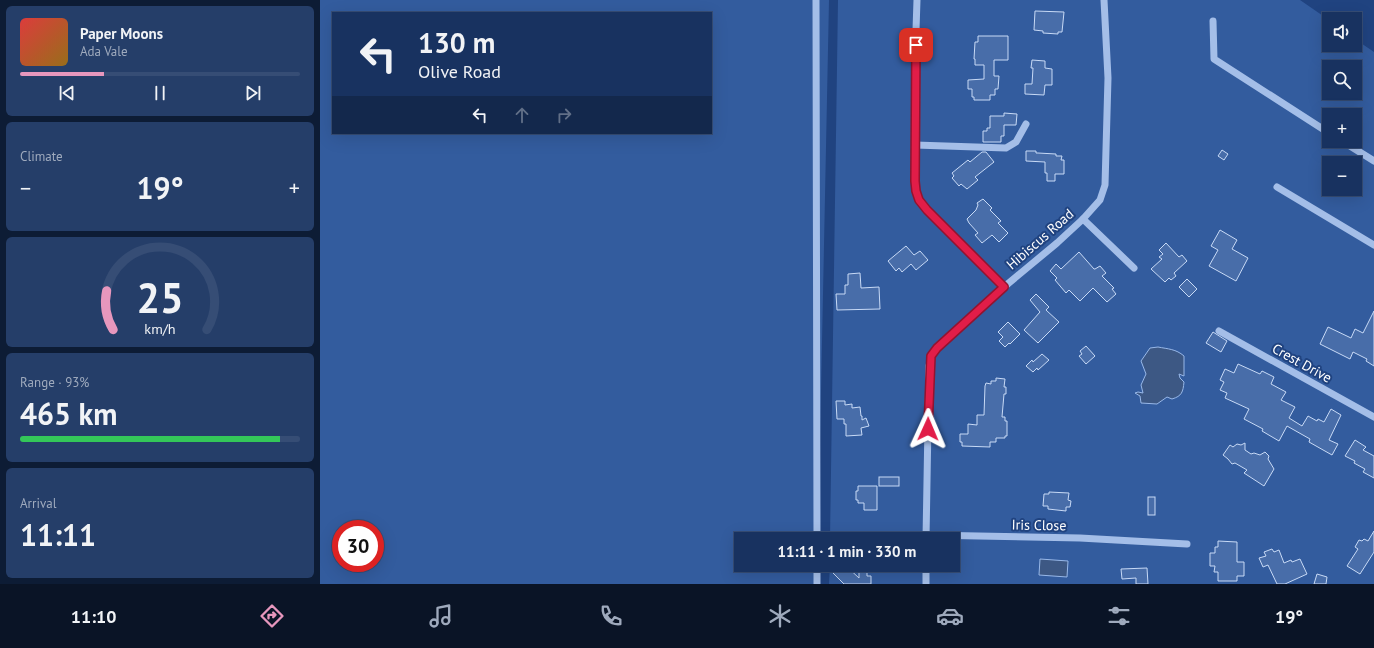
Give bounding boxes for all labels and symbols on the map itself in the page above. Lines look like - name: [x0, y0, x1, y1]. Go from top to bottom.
- pin: [899, 28, 933, 62]
- street label: Hibiscus Road: [1003, 205, 1077, 273]
- street label: Crest Drive: [1269, 339, 1335, 387]
- position arrow: [907, 408, 949, 450]
- street label: Iris Close: [1011, 516, 1067, 534]
- speed limit sign: 30: [332, 520, 384, 572]

